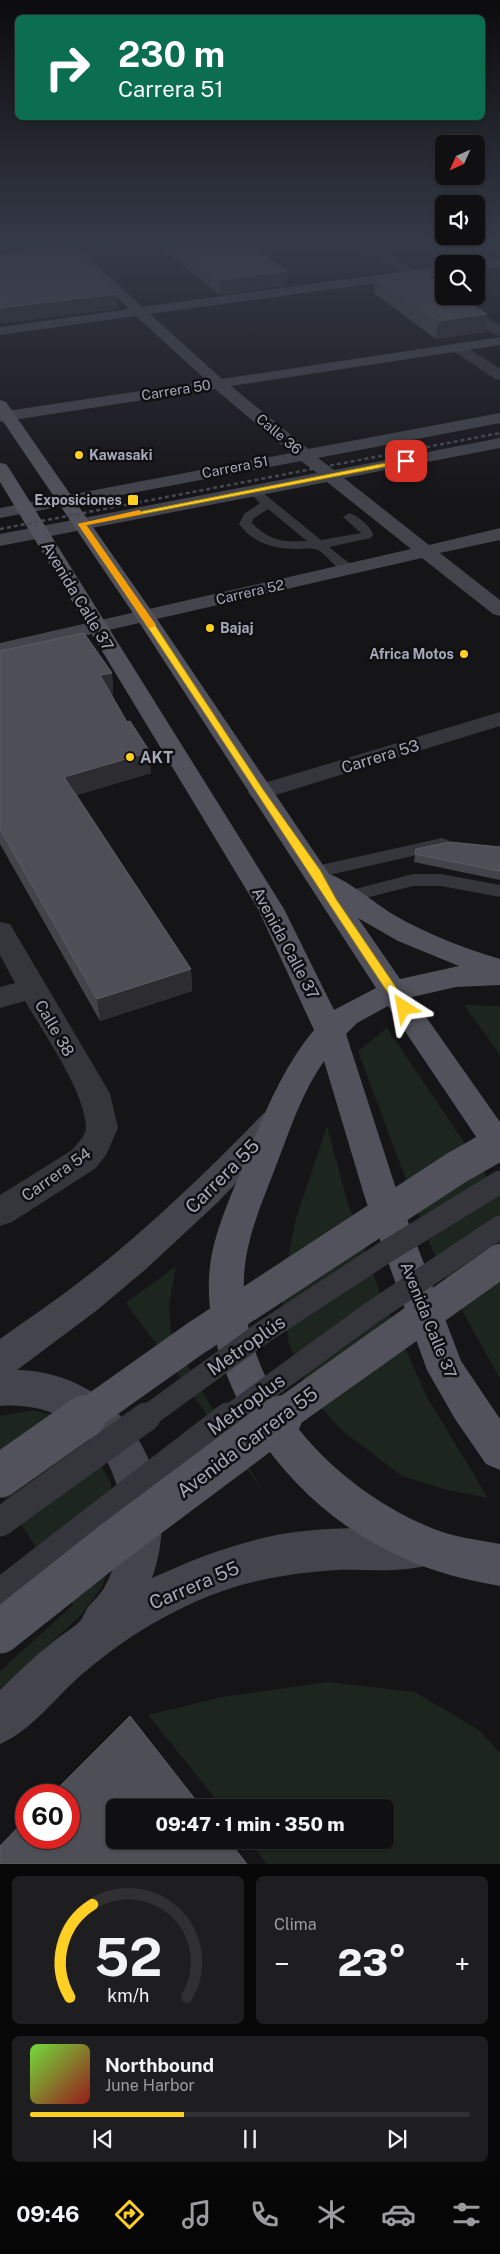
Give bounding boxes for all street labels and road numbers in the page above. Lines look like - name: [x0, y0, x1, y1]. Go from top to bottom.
- street label: Carrera 50: [140, 377, 212, 403]
- street label: Calle 36: [253, 411, 305, 458]
- street label: Carrera 51: [201, 453, 269, 481]
- street label: Avenida Calle 37: [38, 538, 118, 654]
- street label: Carrera 52: [214, 576, 286, 608]
- street label: Carrera 53: [339, 736, 421, 777]
- street label: Avenida Calle 37: [248, 884, 323, 1002]
- street label: Calle 38: [31, 997, 78, 1060]
- street label: Carrera 55: [180, 1134, 264, 1218]
- street label: Carrera 54: [18, 1144, 95, 1205]
- street label: Avenida Calle 37: [397, 1259, 461, 1381]
- street label: Metroplús: [203, 1310, 289, 1380]
- street label: Metroplus: [203, 1369, 289, 1439]
- street label: Avenida Carrera 55: [172, 1382, 322, 1502]
- street label: Carrera 55: [146, 1556, 242, 1614]

